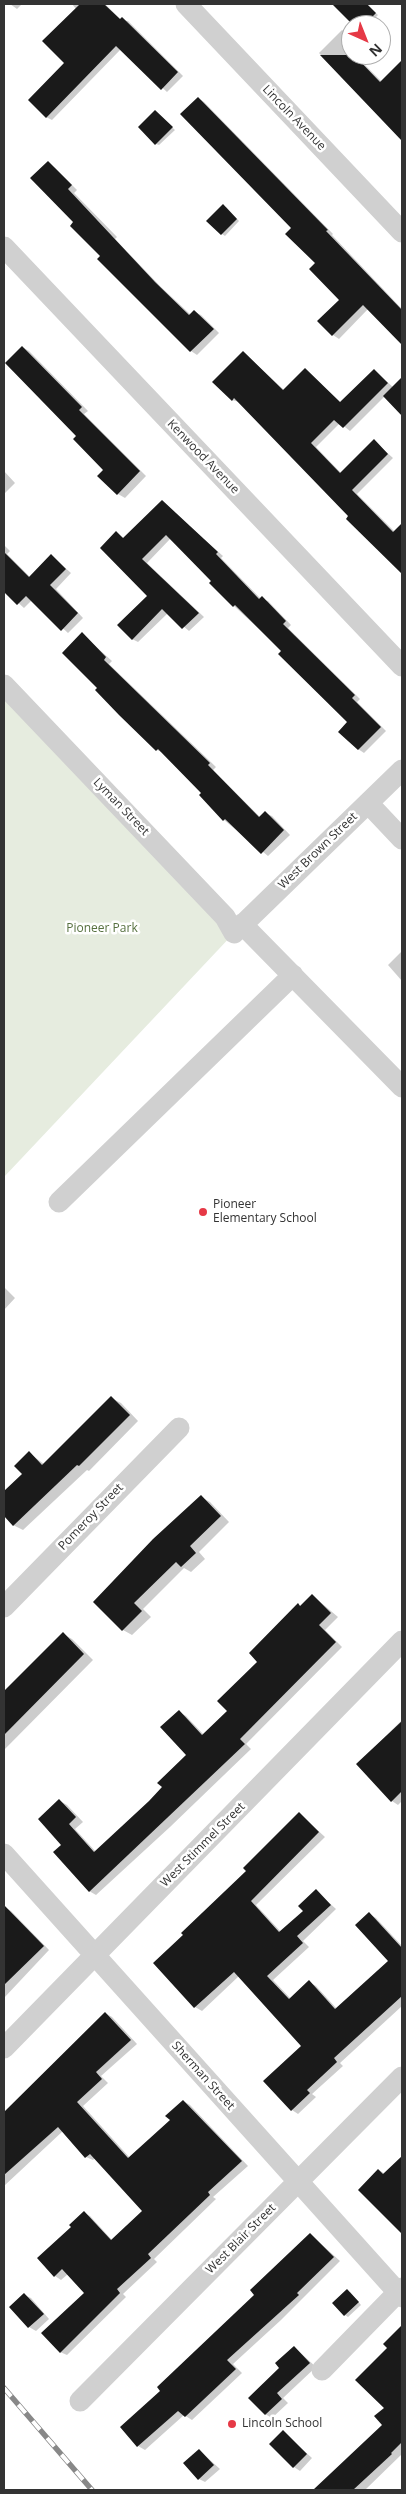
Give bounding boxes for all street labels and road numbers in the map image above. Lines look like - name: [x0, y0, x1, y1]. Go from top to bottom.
- street label: Lincoln Avenue: [259, 82, 329, 154]
- street label: Kenwood Avenue: [164, 417, 242, 497]
- street label: Lyman Street: [90, 775, 152, 839]
- street label: West Brown Street: [276, 810, 360, 892]
- street label: Pomeroy Street: [56, 1481, 126, 1553]
- street label: West Stimmel Street: [158, 1800, 248, 1890]
- street label: Sherman Street: [168, 2039, 238, 2113]
- street label: West Blair Street: [203, 2201, 279, 2277]

